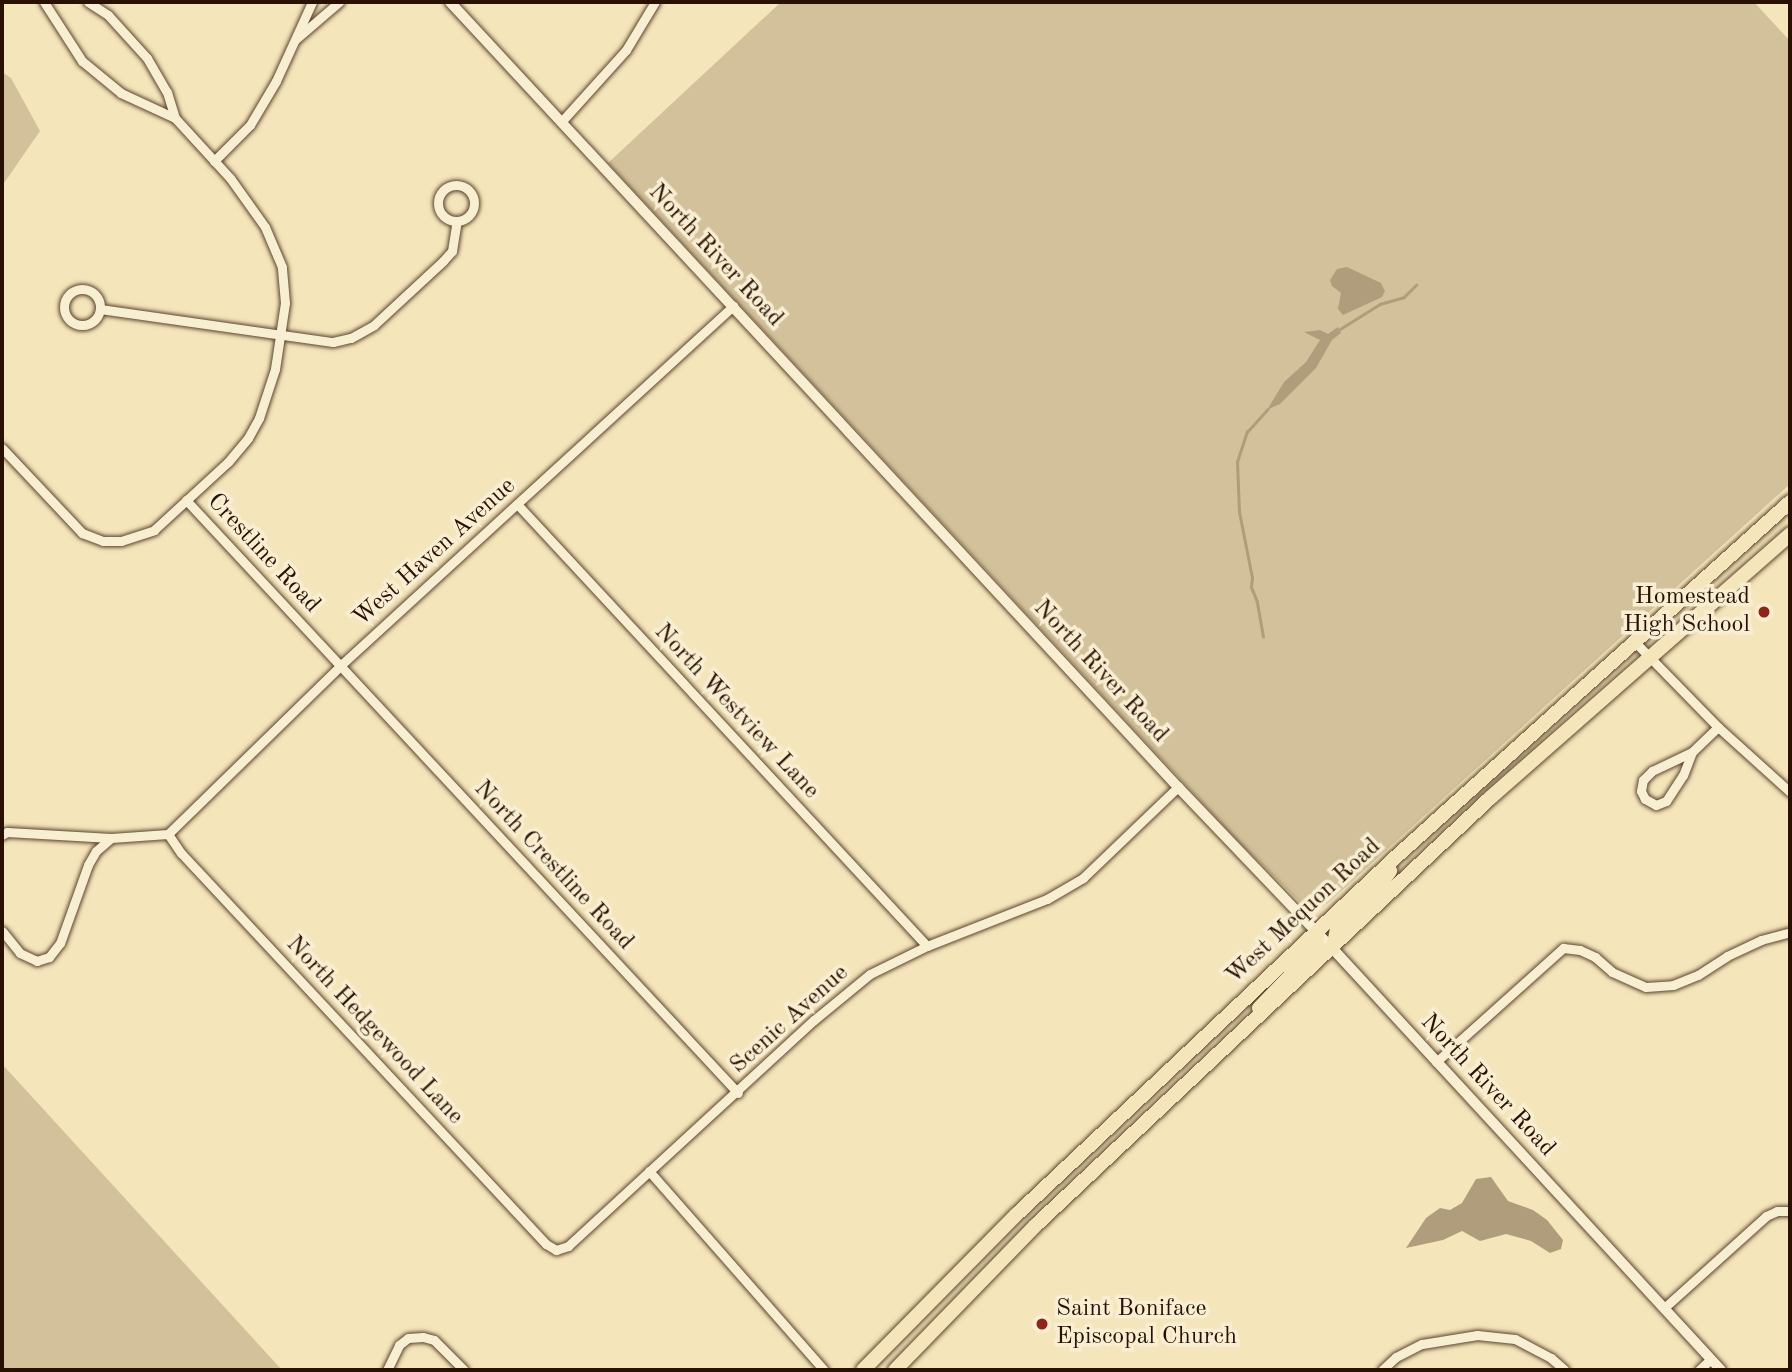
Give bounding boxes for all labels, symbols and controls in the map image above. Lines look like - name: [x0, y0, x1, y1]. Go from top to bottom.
- street label: North River Road: [641, 179, 789, 333]
- street label: West Haven Avenue: [348, 473, 522, 633]
- street label: Crestline Road: [200, 488, 326, 620]
- place label: Homestead High School: [1623, 584, 1750, 640]
- street label: North River Road: [1026, 595, 1174, 749]
- marker: Homestead High School: [1756, 604, 1772, 620]
- street label: North Westview Lane: [647, 618, 825, 806]
- street label: North Crestline Road: [467, 775, 639, 957]
- street label: West Mequon Road: [1221, 833, 1387, 991]
- street label: North Hedgewood Lane: [279, 931, 469, 1131]
- street label: Scenic Avenue: [725, 959, 855, 1081]
- street label: North River Road: [1413, 1009, 1561, 1163]
- place label: Saint Boniface Episcopal Church: [1056, 1296, 1237, 1352]
- marker: Saint Boniface Episcopal Church: [1034, 1316, 1050, 1332]

